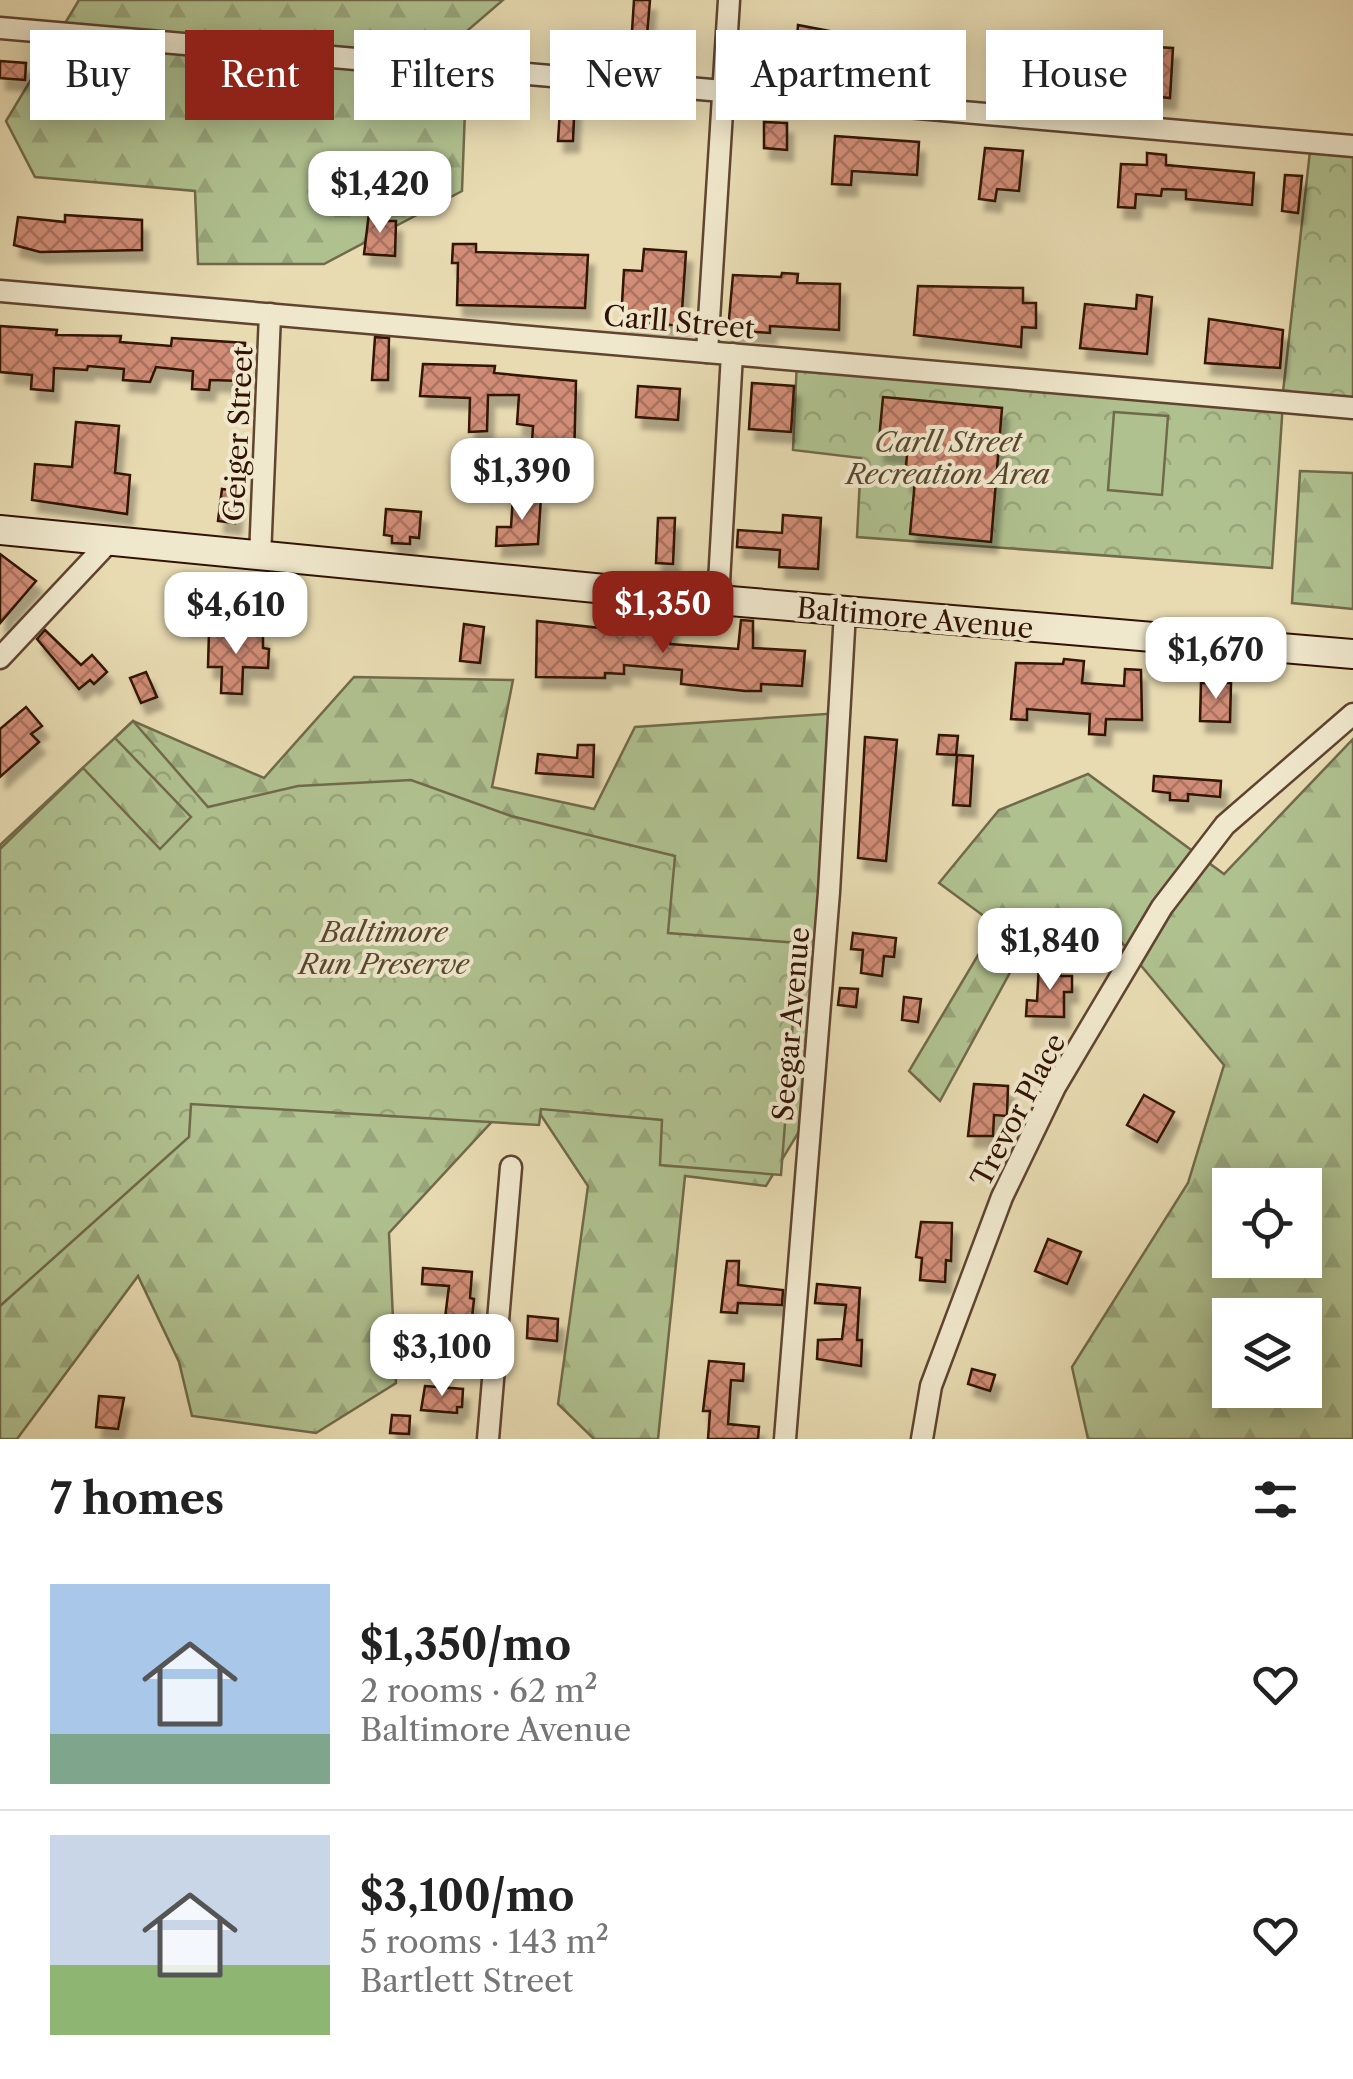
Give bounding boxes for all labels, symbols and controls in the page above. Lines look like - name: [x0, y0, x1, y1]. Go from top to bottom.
- chip: Buy: [30, 30, 165, 120]
- chip: Rent: [185, 30, 334, 120]
- chip: Filters: [354, 30, 530, 120]
- chip: New: [550, 30, 696, 120]
- chip: Apartment: [716, 30, 966, 120]
- chip: House: [986, 30, 1163, 120]
- pin: $1,420: [299, 151, 461, 236]
- text: $1,420: [330, 164, 430, 203]
- street label: Carll Street: [602, 298, 756, 346]
- street label: Geiger Street: [216, 346, 260, 522]
- park label: Carll Street Recreation Area: [844, 425, 1050, 491]
- pin: $1,390: [441, 438, 603, 523]
- text: $1,390: [473, 451, 571, 490]
- pin: $1,350: [582, 571, 744, 656]
- pin: $4,610: [155, 572, 317, 657]
- text: $1,350: [614, 584, 712, 623]
- text: $4,610: [186, 585, 286, 624]
- street label: Baltimore Avenue: [795, 591, 1035, 645]
- pin: $1,670: [1135, 617, 1297, 702]
- text: $1,670: [1168, 630, 1264, 669]
- pin: $1,840: [969, 908, 1131, 993]
- park label: Baltimore Run Preserve: [297, 915, 471, 981]
- text: $1,840: [1000, 921, 1100, 960]
- street label: Seegar Avenue: [766, 926, 816, 1122]
- street label: Trevor Place: [964, 1028, 1072, 1192]
- map controls: [1212, 1168, 1322, 1408]
- button: locate: [1212, 1168, 1322, 1278]
- button: layers: [1212, 1298, 1322, 1408]
- pin: $3,100: [361, 1314, 523, 1399]
- text: $3,100: [392, 1327, 492, 1366]
- icon: filters: [1248, 1472, 1303, 1527]
- text: 7 homes: [50, 1473, 224, 1525]
- text: $1,350/mo: [360, 1619, 571, 1671]
- icon: home: [130, 1624, 250, 1744]
- icon: heart: [1248, 1657, 1303, 1712]
- text: 2 rooms · 62 m²: [360, 1671, 598, 1710]
- text: Baltimore Avenue: [360, 1710, 631, 1749]
- text: $3,100/mo: [360, 1870, 574, 1922]
- icon: home: [130, 1875, 250, 1995]
- icon: heart: [1248, 1908, 1303, 1963]
- text: 5 rooms · 143 m²: [360, 1922, 609, 1961]
- text: Bartlett Street: [360, 1961, 573, 2000]

